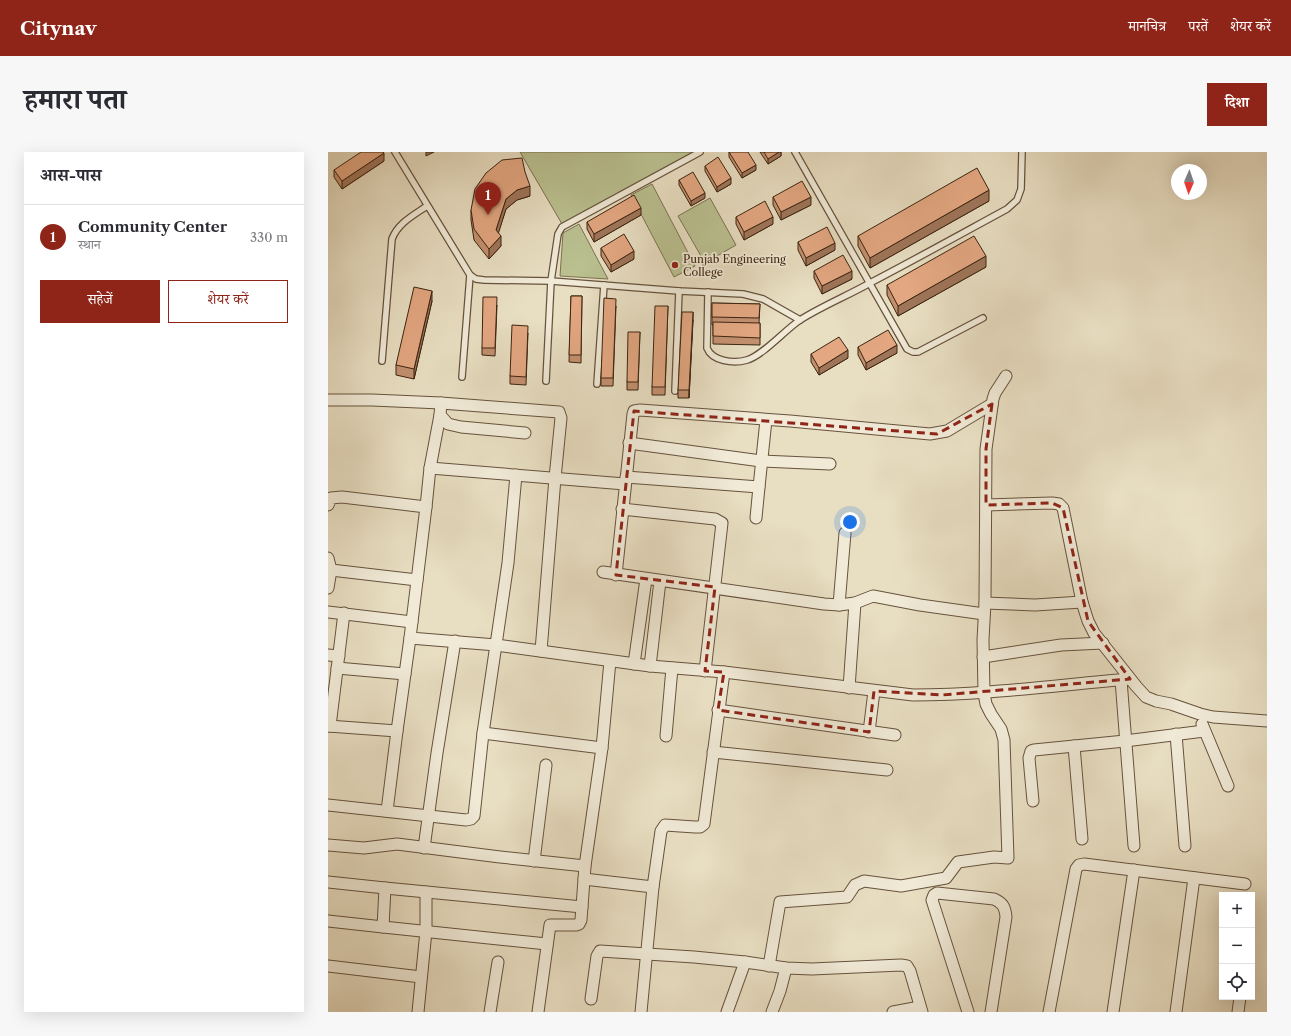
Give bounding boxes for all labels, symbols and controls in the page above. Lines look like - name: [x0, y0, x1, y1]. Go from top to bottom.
- text: Citynav: [20, 17, 97, 40]
- text: मानचित्र: [1128, 17, 1166, 35]
- text: परतें: [1188, 17, 1208, 35]
- text: शेयर करें: [1230, 17, 1271, 35]
- text: हमारा पता: [24, 82, 126, 116]
- button: दिशा: [1207, 83, 1267, 126]
- north arrow: [1171, 164, 1207, 200]
- text: आस-पास: [40, 165, 102, 185]
- pin: 1: [475, 182, 501, 215]
- text: Community Center: [78, 217, 227, 236]
- text: 1: [50, 229, 56, 245]
- text: 330 m: [250, 229, 288, 245]
- text: स्थान: [78, 236, 101, 252]
- place label: Punjab Engineering College: [683, 252, 786, 279]
- marker: Punjab Engineering College: [670, 260, 680, 270]
- button: सहेजें: [40, 280, 160, 323]
- button: शेयर करें: [168, 280, 288, 323]
- your location: [840, 512, 860, 532]
- map controls: [1219, 892, 1255, 1000]
- button: +: [1219, 892, 1255, 928]
- button: −: [1219, 928, 1255, 964]
- button: locate: [1219, 964, 1255, 1000]

